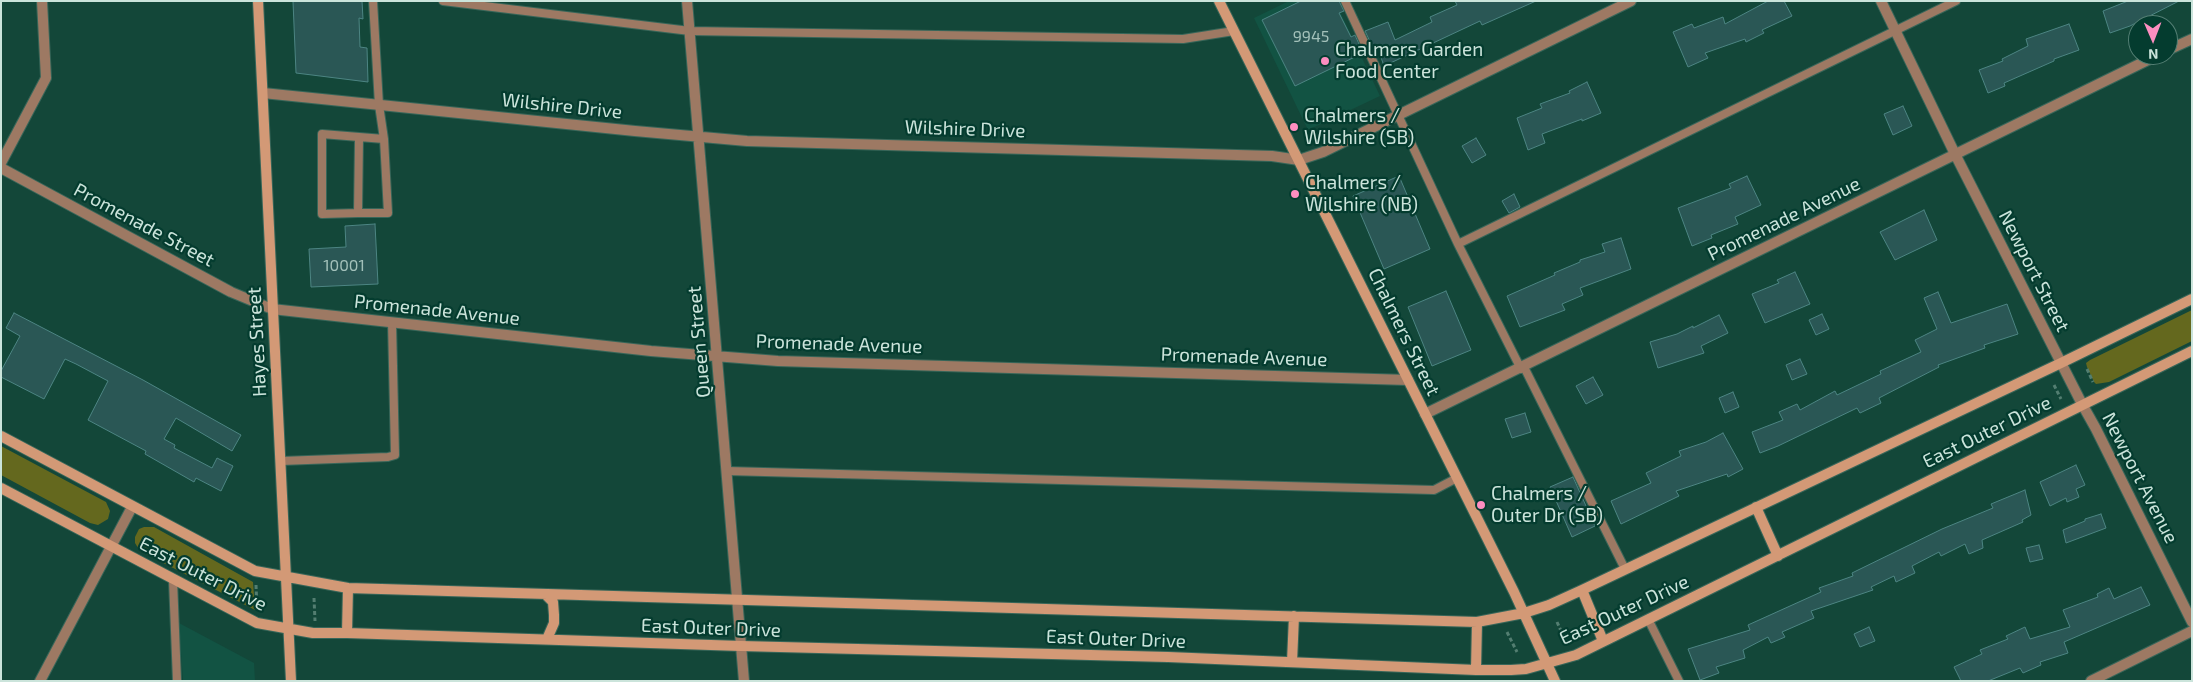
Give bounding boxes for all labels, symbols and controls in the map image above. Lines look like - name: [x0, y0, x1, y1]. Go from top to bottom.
- north arrow: [2128, 15, 2178, 65]
- house number: 9945: [1293, 27, 1329, 47]
- place label: Chalmers Garden Food Center: [1335, 39, 1483, 83]
- text: N: [2148, 46, 2158, 63]
- marker: Chalmers Garden Food Center: [1319, 55, 1331, 67]
- street label: Wilshire Drive: [501, 88, 623, 124]
- place label: Chalmers / Wilshire (SB): [1304, 105, 1414, 149]
- street label: Wilshire Drive: [904, 116, 1026, 142]
- marker: Chalmers / Wilshire (SB): [1288, 121, 1300, 133]
- place label: Chalmers / Wilshire (NB): [1305, 172, 1418, 216]
- street label: Promenade Avenue: [1704, 172, 1864, 266]
- street label: Promenade Street: [70, 178, 218, 272]
- marker: Chalmers / Wilshire (NB): [1289, 188, 1301, 200]
- street label: Newport Street: [1994, 207, 2074, 335]
- house number: 10001: [323, 256, 365, 276]
- street label: Chalmers Street: [1363, 264, 1445, 400]
- street label: Queen Street: [683, 285, 715, 399]
- street label: Hayes Street: [243, 287, 271, 397]
- street label: Promenade Avenue: [353, 290, 521, 330]
- street label: Promenade Avenue: [755, 330, 923, 358]
- street label: Promenade Avenue: [1160, 343, 1328, 371]
- street label: East Outer Drive: [1919, 391, 2055, 473]
- street label: Newport Avenue: [2097, 409, 2183, 547]
- place label: Chalmers / Outer Dr (SB): [1491, 483, 1603, 527]
- marker: Chalmers / Outer Dr (SB): [1475, 499, 1487, 511]
- street label: East Outer Drive: [135, 532, 271, 616]
- street label: East Outer Drive: [1556, 570, 1692, 650]
- street label: East Outer Drive: [641, 614, 781, 642]
- street label: East Outer Drive: [1046, 625, 1186, 653]

